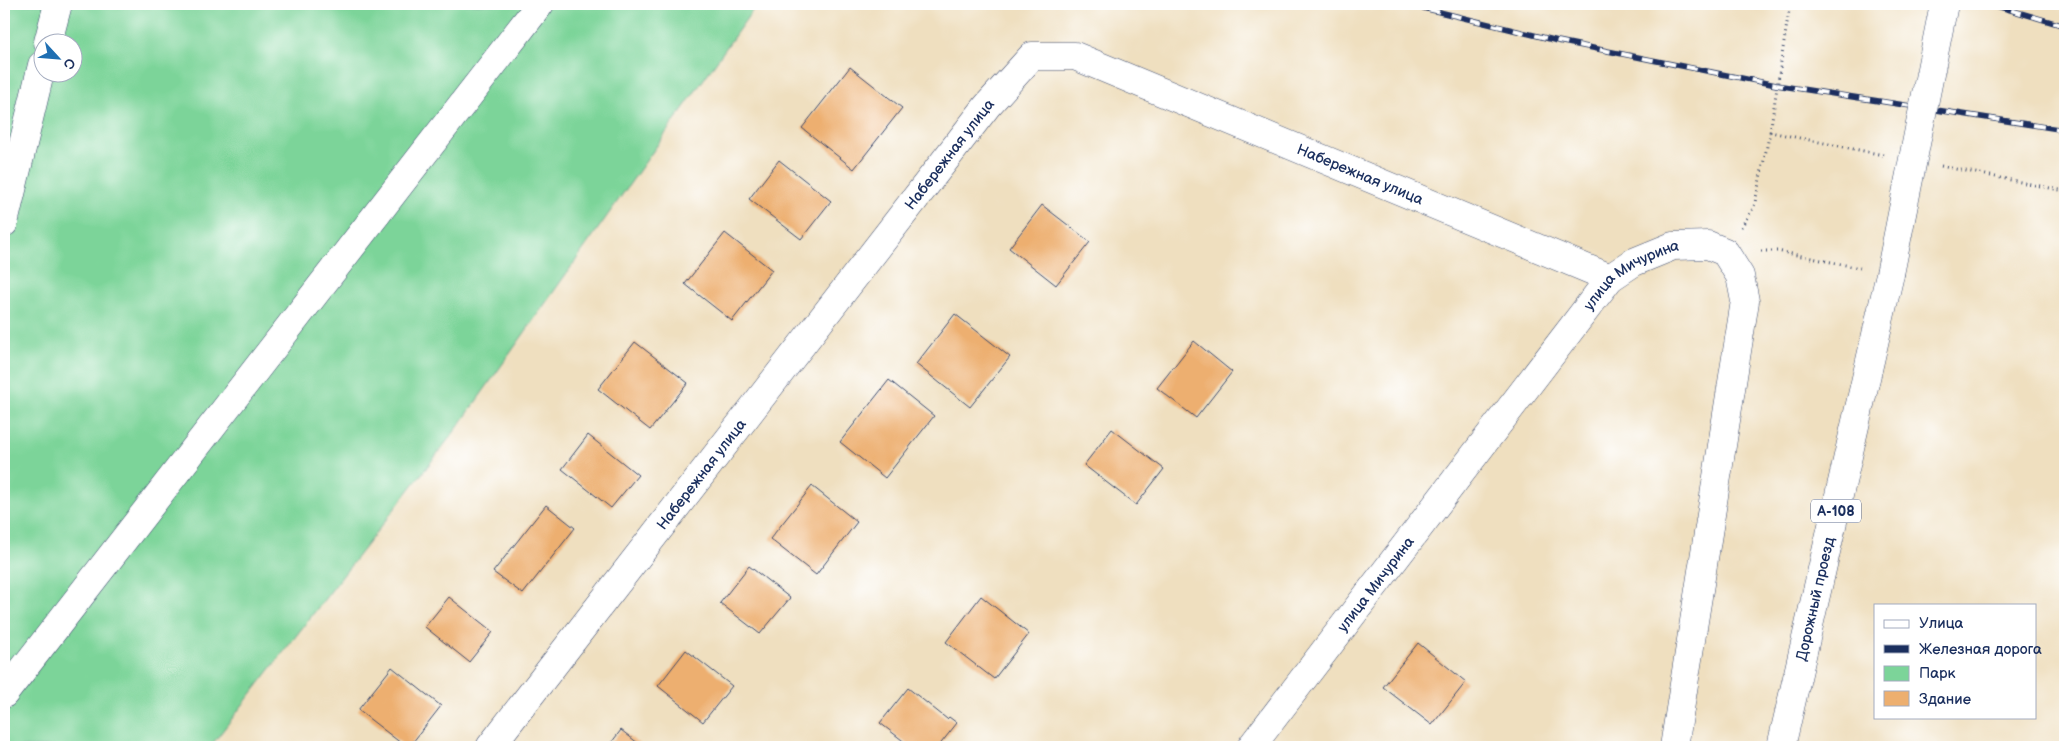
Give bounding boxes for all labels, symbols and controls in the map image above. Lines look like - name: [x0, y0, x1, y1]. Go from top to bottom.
- north arrow: [32, 32, 82, 82]
- text: С: [59, 55, 79, 72]
- street label: Набережная улица: [901, 95, 999, 214]
- street label: Набережная улица: [1294, 140, 1426, 209]
- street label: улица Мичурина: [1580, 237, 1679, 315]
- street label: Набережная улица: [653, 415, 751, 534]
- road number: А-108: [1811, 500, 1861, 522]
- street label: улица Мичурина: [1333, 533, 1419, 636]
- street label: Дорожный проезд: [1792, 535, 1839, 663]
- legend: [1874, 604, 2036, 718]
- text: Улица: [1919, 614, 1964, 633]
- text: Железная дорога: [1919, 640, 2042, 659]
- text: Парк: [1919, 664, 1956, 683]
- text: Здание: [1919, 690, 1971, 709]

